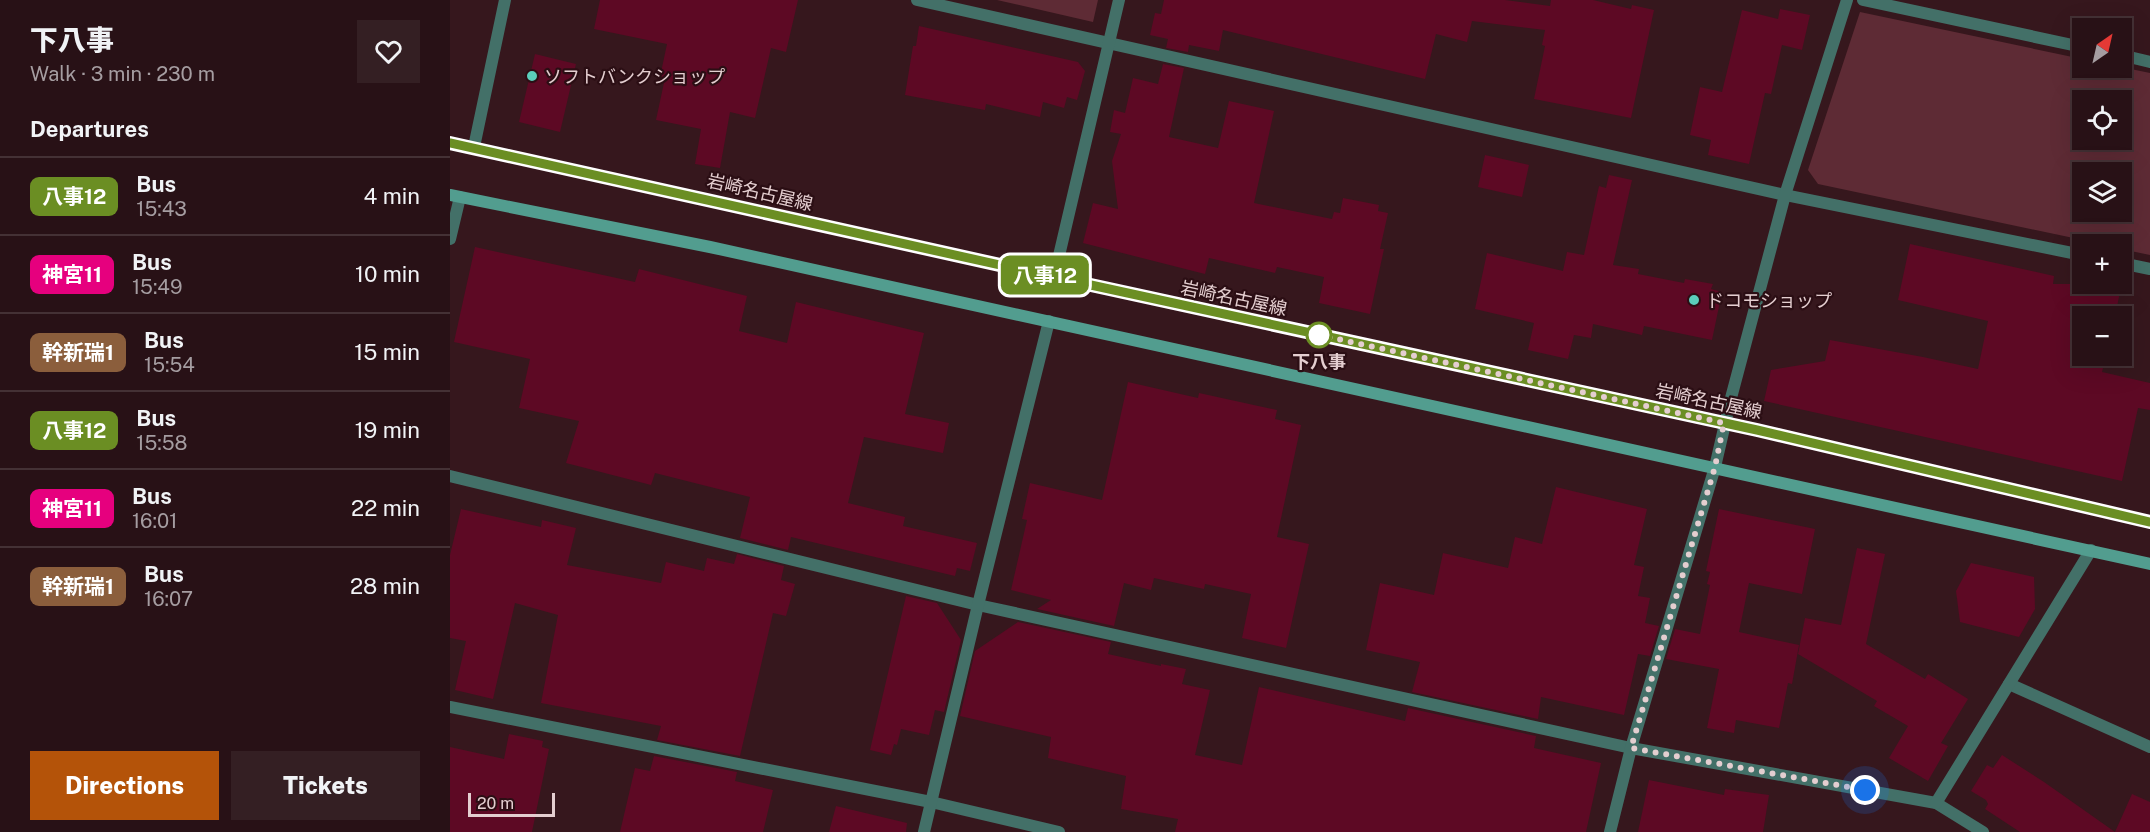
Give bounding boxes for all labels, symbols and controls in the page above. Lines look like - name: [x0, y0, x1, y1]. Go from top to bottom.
- north arrow: [2072, 18, 2132, 78]
- map controls: [2072, 18, 2132, 366]
- button: heart: [357, 20, 420, 83]
- text: 下八事: [30, 23, 114, 56]
- text: Walk · 3 min · 230 m: [30, 62, 215, 86]
- place label: ソフトバンクショップ: [544, 66, 725, 87]
- marker: ソフトバンクショップ: [525, 69, 539, 83]
- button: locate: [2072, 90, 2132, 150]
- text: Departures: [30, 116, 149, 142]
- button: layers: [2072, 162, 2132, 222]
- street label: 岩崎名古屋線: [705, 170, 815, 214]
- text: Bus: [136, 171, 176, 197]
- text: 4 min: [364, 183, 420, 209]
- text: 八事12: [42, 184, 106, 209]
- text: 15:43: [136, 197, 187, 221]
- button: +: [2072, 234, 2132, 294]
- text: Bus: [132, 249, 172, 275]
- line badge: 八事12: [1003, 256, 1087, 294]
- text: 10 min: [355, 261, 420, 287]
- text: 神宮11: [42, 262, 102, 287]
- text: 八事12: [1013, 263, 1077, 288]
- text: 15:49: [132, 275, 182, 299]
- street label: 岩崎名古屋線: [1179, 277, 1289, 319]
- place label: ドコモショップ: [1706, 290, 1832, 311]
- marker: ドコモショップ: [1687, 293, 1701, 307]
- button: −: [2072, 306, 2132, 366]
- marker: 下八事: [1306, 322, 1332, 348]
- text: Bus: [144, 327, 184, 353]
- text: 15 min: [354, 339, 420, 365]
- text: 幹新瑞1: [42, 340, 114, 365]
- place label: 下八事: [1292, 351, 1346, 372]
- text: 15:54: [144, 353, 195, 377]
- street label: 岩崎名古屋線: [1654, 380, 1764, 422]
- text: Bus: [136, 405, 176, 431]
- text: 19 min: [355, 417, 420, 443]
- text: 八事12: [42, 418, 106, 443]
- text: 15:58: [136, 431, 188, 455]
- text: Bus: [132, 483, 172, 509]
- text: 22 min: [351, 495, 420, 521]
- text: 神宮11: [42, 496, 102, 521]
- text: 16:01: [132, 509, 177, 533]
- text: Bus: [144, 561, 184, 587]
- text: 28 min: [350, 573, 420, 599]
- text: 幹新瑞1: [42, 574, 114, 599]
- text: 16:07: [144, 587, 193, 611]
- button: Directions: [30, 751, 219, 820]
- button: Tickets: [231, 751, 420, 820]
- your location: [1850, 775, 1880, 805]
- scale bar: [468, 790, 555, 818]
- text: 20 m: [477, 794, 514, 813]

